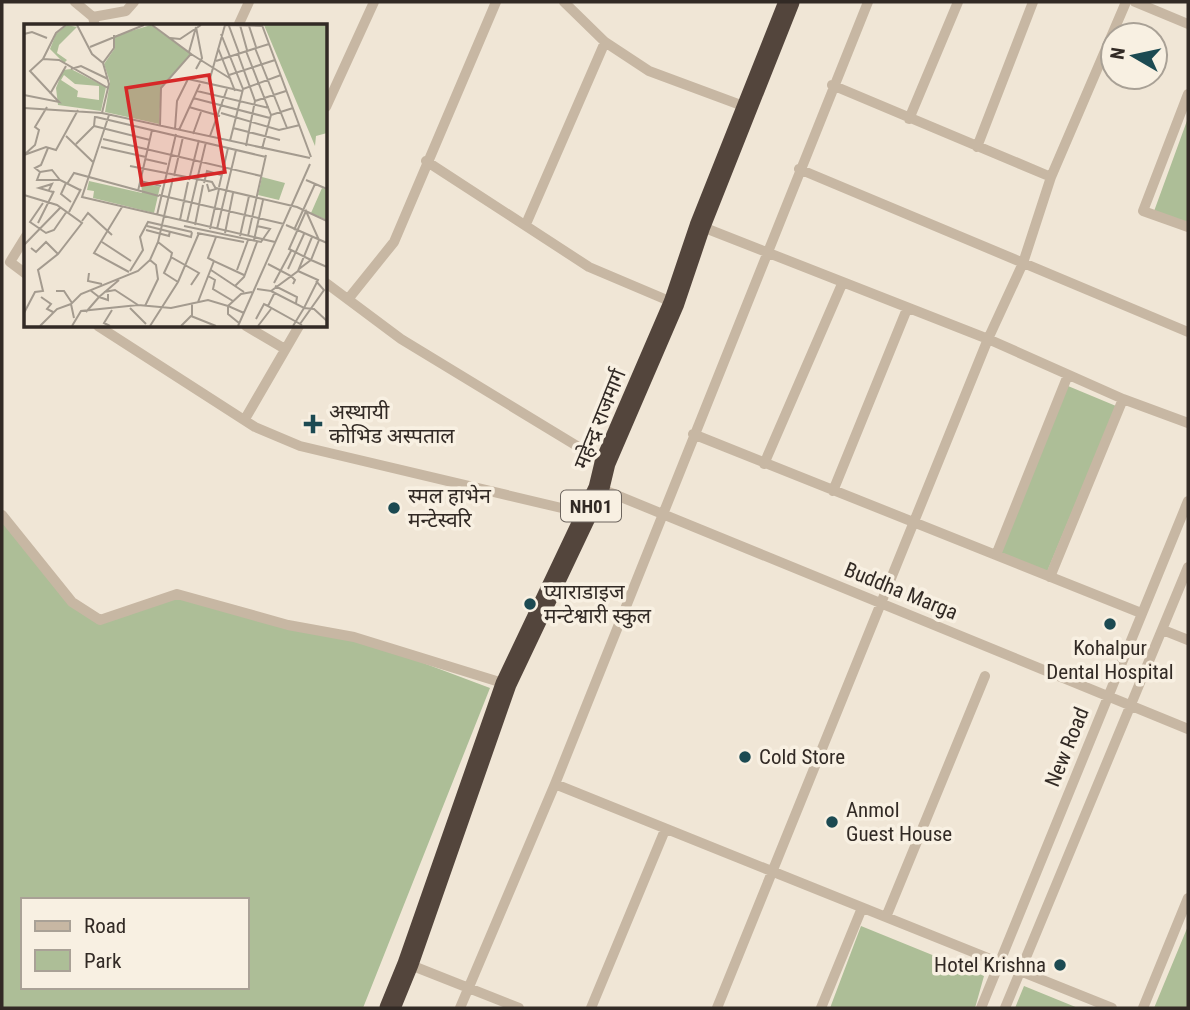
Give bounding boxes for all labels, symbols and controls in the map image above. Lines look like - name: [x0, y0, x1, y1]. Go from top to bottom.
- north arrow: [1099, 21, 1169, 91]
- inset map: [24, 24, 327, 327]
- text: N: [1105, 46, 1130, 61]
- street label: महेन्द्र राजमार्ग: [569, 364, 631, 472]
- place label: अस्थायी कोभिड अस्पताल: [329, 400, 455, 448]
- marker: अस्थायी कोभिड अस्पताल: [303, 414, 323, 434]
- place label: स्मल हाभेन मन्टेस्वरि: [408, 484, 491, 532]
- road number: NH01: [561, 491, 621, 522]
- marker: स्मल हाभेन मन्टेस्वरि: [386, 500, 402, 516]
- street label: Buddha Marga: [841, 557, 961, 625]
- place label: प्याराडाइज मन्टेश्वारी स्कुल: [544, 580, 652, 629]
- marker: प्याराडाइज मन्टेश्वारी स्कुल: [522, 596, 538, 612]
- marker: Kohalpur Dental Hospital: [1102, 616, 1118, 632]
- place label: Kohalpur Dental Hospital: [1046, 636, 1174, 684]
- street label: New Road: [1040, 704, 1094, 790]
- place label: Cold Store: [759, 745, 845, 769]
- marker: Cold Store: [737, 749, 753, 765]
- place label: Anmol Guest House: [846, 798, 952, 846]
- marker: Anmol Guest House: [824, 814, 840, 830]
- legend: [21, 898, 248, 989]
- text: Road: [84, 914, 126, 938]
- text: Park: [84, 949, 122, 973]
- place label: Hotel Krishna: [934, 953, 1046, 977]
- marker: Hotel Krishna: [1052, 957, 1068, 973]

